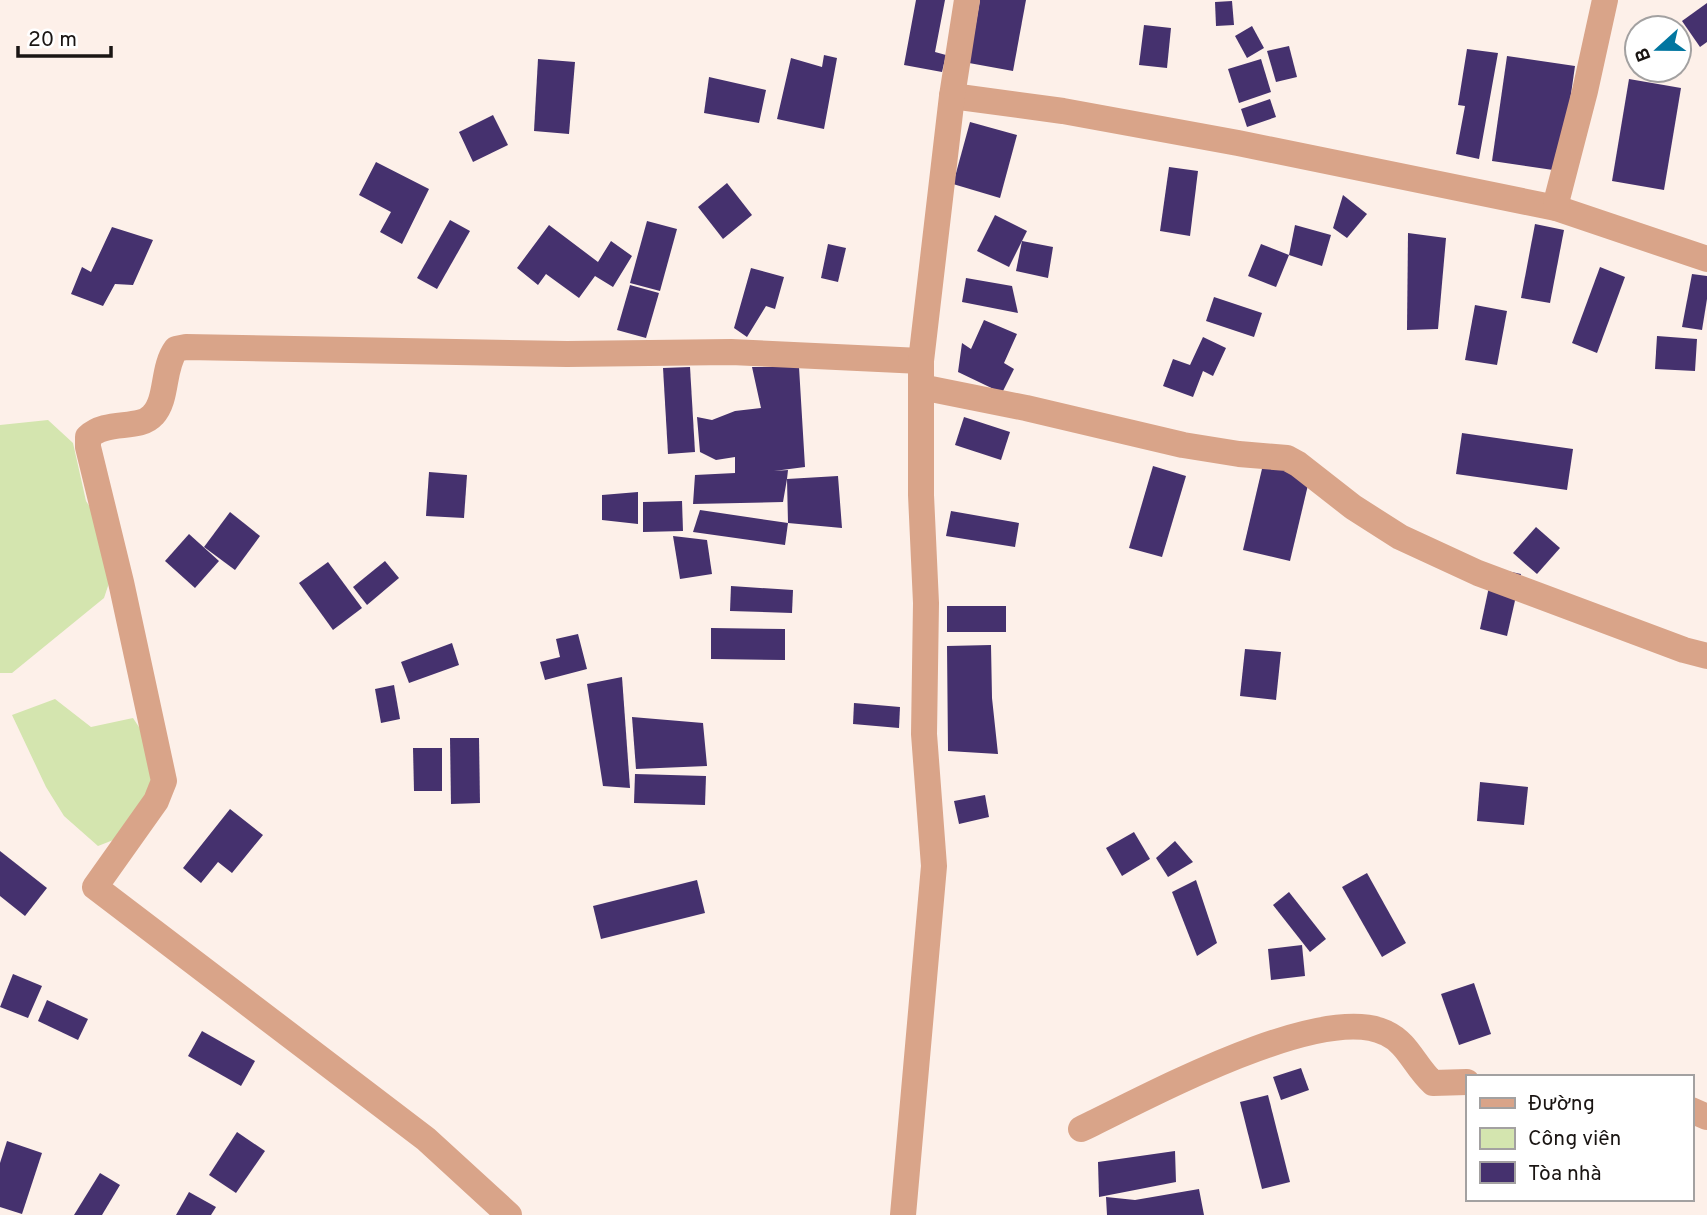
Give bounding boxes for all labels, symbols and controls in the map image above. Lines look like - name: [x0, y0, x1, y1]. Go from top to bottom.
- scale bar: [18, 14, 110, 58]
- north arrow: [1623, 14, 1693, 84]
- text: 20 m: [28, 27, 77, 54]
- text: B: [1630, 44, 1658, 65]
- legend: [1466, 1075, 1693, 1201]
- text: Đường: [1528, 1091, 1595, 1118]
- text: Công viên: [1528, 1126, 1621, 1153]
- text: Tòa nhà: [1528, 1161, 1602, 1188]

